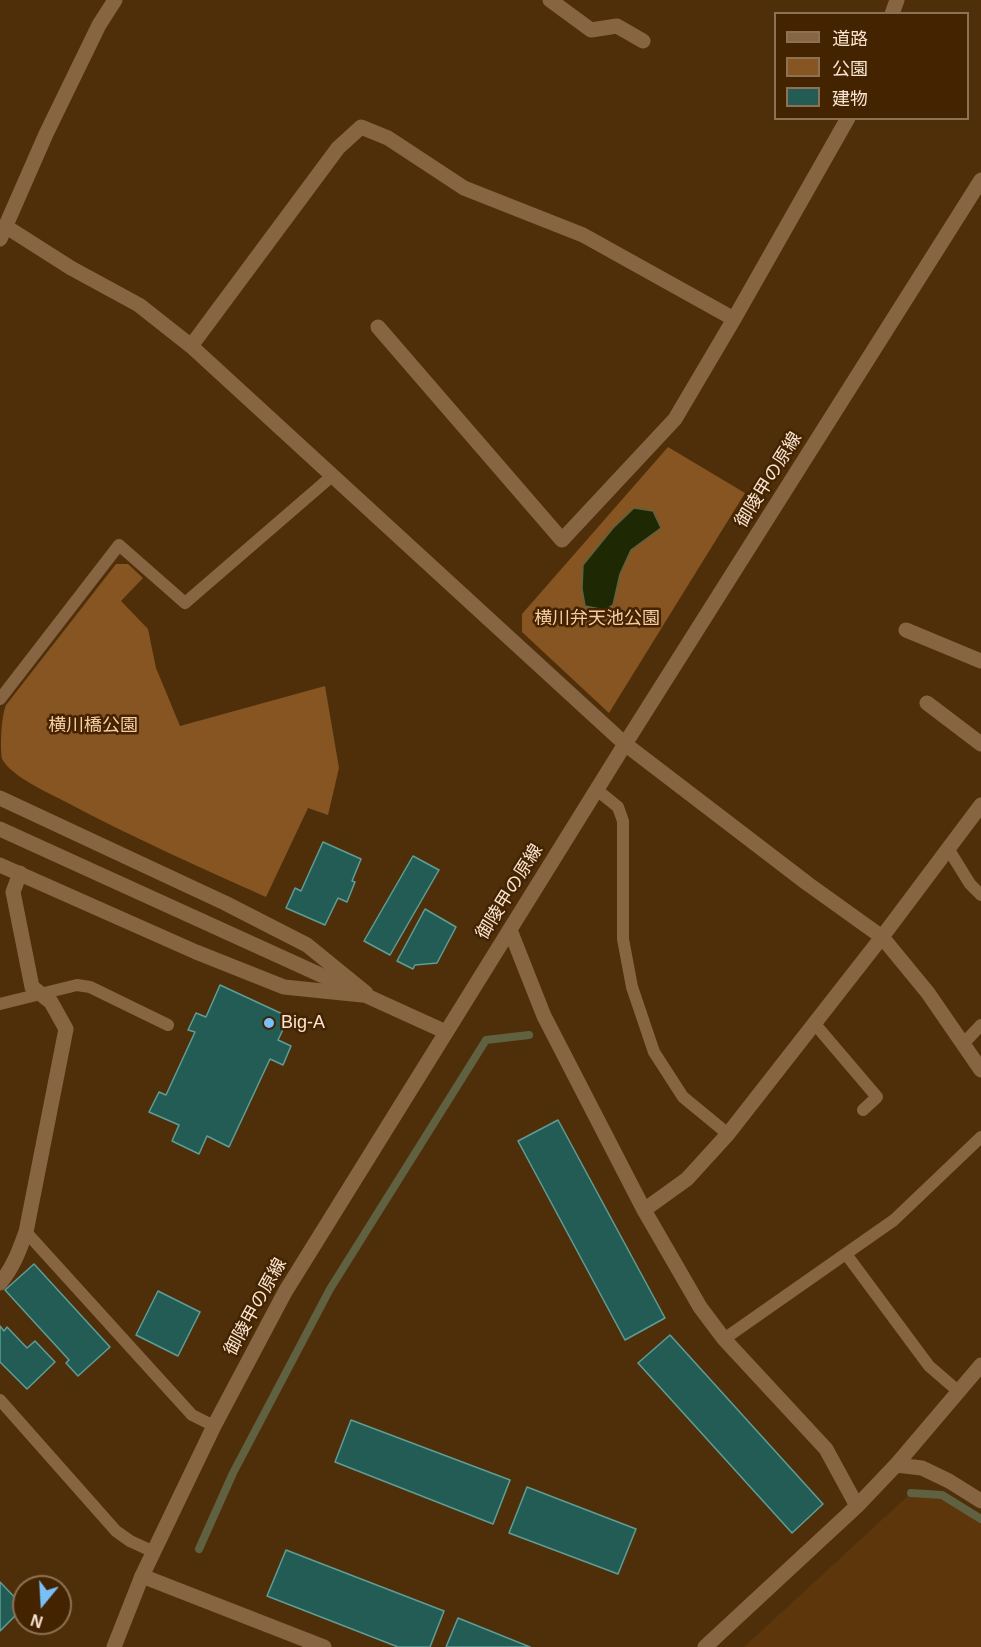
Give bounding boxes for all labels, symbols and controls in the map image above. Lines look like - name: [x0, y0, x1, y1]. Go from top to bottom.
- legend: [774, 12, 969, 120]
- text: 道路: [832, 29, 868, 49]
- text: 公園: [832, 59, 868, 79]
- text: 建物: [832, 89, 868, 109]
- street label: 御陵甲の原線: [731, 428, 807, 532]
- park label: 横川弁天池公園: [534, 608, 660, 630]
- park label: 横川橋公園: [48, 715, 138, 737]
- street label: 御陵甲の原線: [472, 840, 548, 944]
- place label: Big-A: [281, 1012, 325, 1034]
- marker: Big-A: [262, 1016, 276, 1030]
- street label: 御陵甲の原線: [220, 1255, 292, 1359]
- north arrow: [12, 1575, 72, 1635]
- text: N: [29, 1611, 45, 1631]

